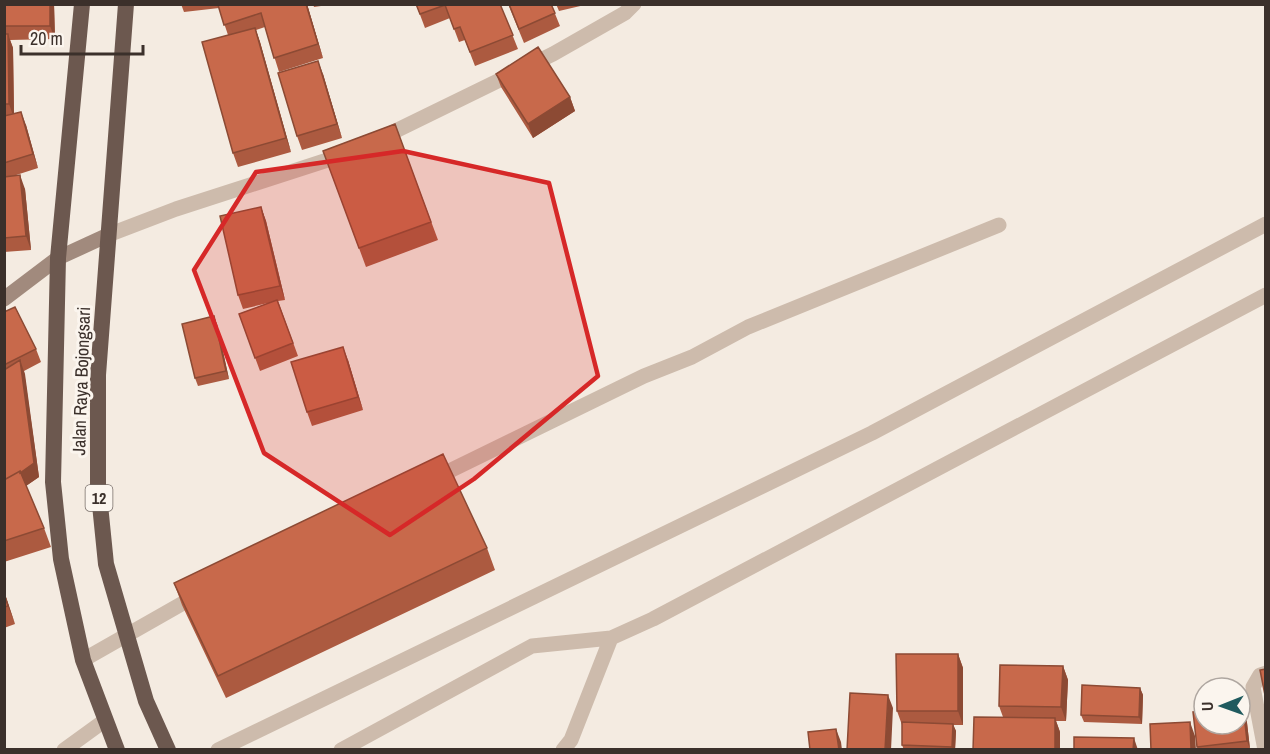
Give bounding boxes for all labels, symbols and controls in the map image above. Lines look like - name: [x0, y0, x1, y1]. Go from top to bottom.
- scale bar: [21, 18, 142, 56]
- text: 20 m: [30, 26, 63, 51]
- street label: Jalan Raya Bojongsari: [66, 306, 96, 456]
- road number: 12: [86, 485, 112, 511]
- north arrow: [1192, 676, 1252, 736]
- text: U: [1196, 701, 1218, 711]

